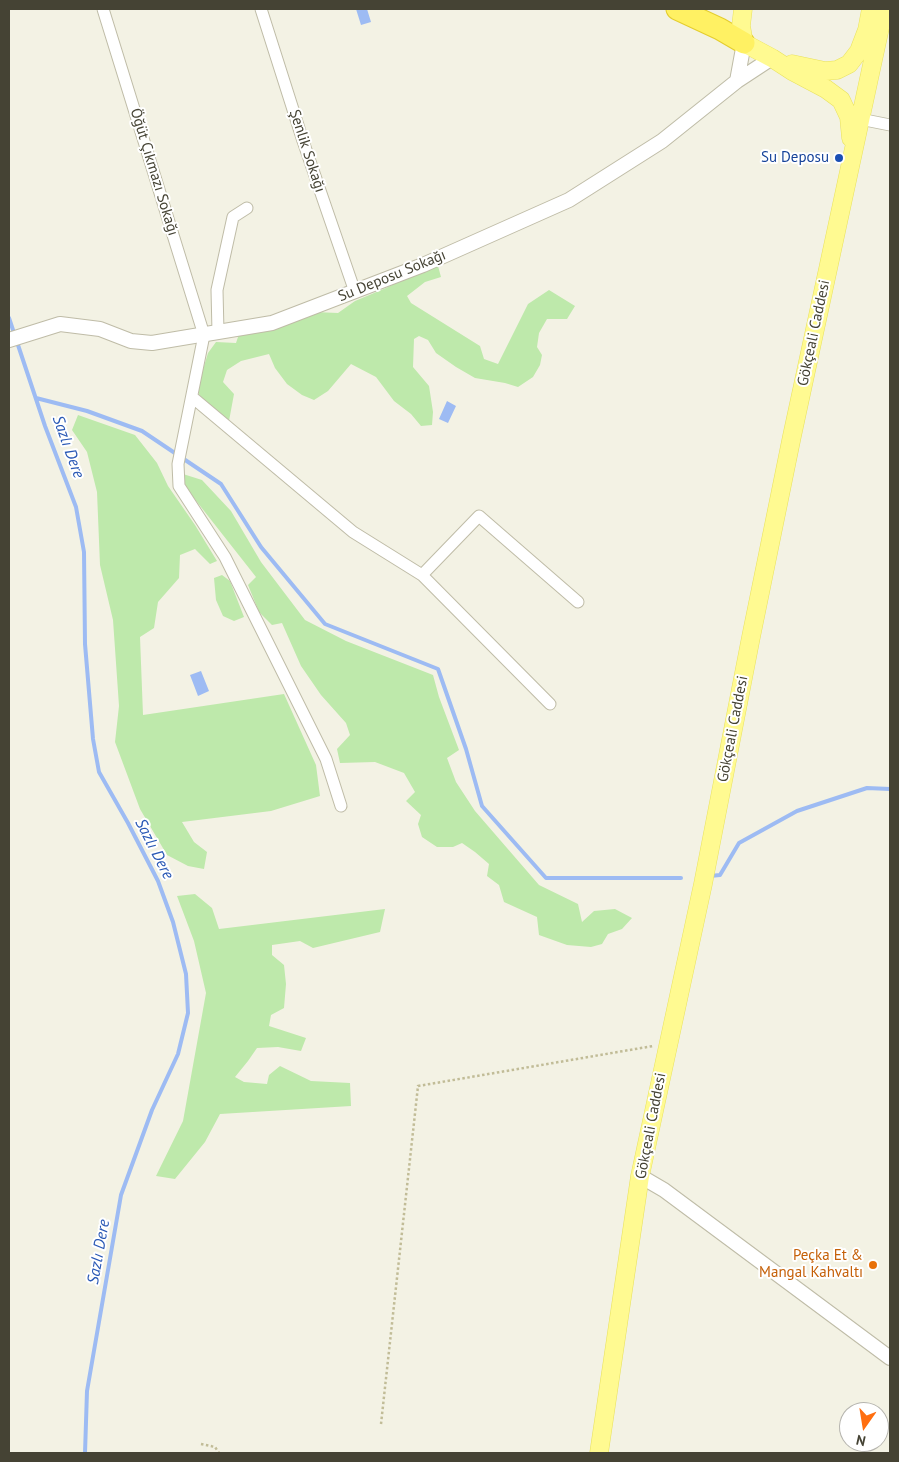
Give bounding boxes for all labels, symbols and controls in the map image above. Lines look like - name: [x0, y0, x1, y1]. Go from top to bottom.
- street label: Öğüt Çıkmazı Sokağı: [126, 106, 182, 238]
- street label: Şenlik Sokağı: [285, 107, 329, 195]
- place label: Su Deposu: [761, 149, 829, 167]
- marker: Su Deposu: [833, 152, 845, 164]
- street label: Su Deposu Sokağı: [335, 246, 449, 306]
- street label: Gökçeali Caddesi: [794, 278, 834, 388]
- water label: Sazlı Dere: [48, 413, 88, 481]
- street label: Gökçeali Caddesi: [714, 674, 752, 784]
- water label: Sazlı Dere: [131, 815, 177, 883]
- street label: Gökçeali Caddesi: [632, 1071, 670, 1181]
- water label: Sazlı Dere: [84, 1218, 114, 1286]
- place label: Peçka Et & Mangal Kahvaltı: [759, 1247, 863, 1282]
- marker: Peçka Et & Mangal Kahvaltı: [867, 1259, 879, 1271]
- north arrow: [839, 1402, 889, 1452]
- text: N: [854, 1431, 867, 1450]

